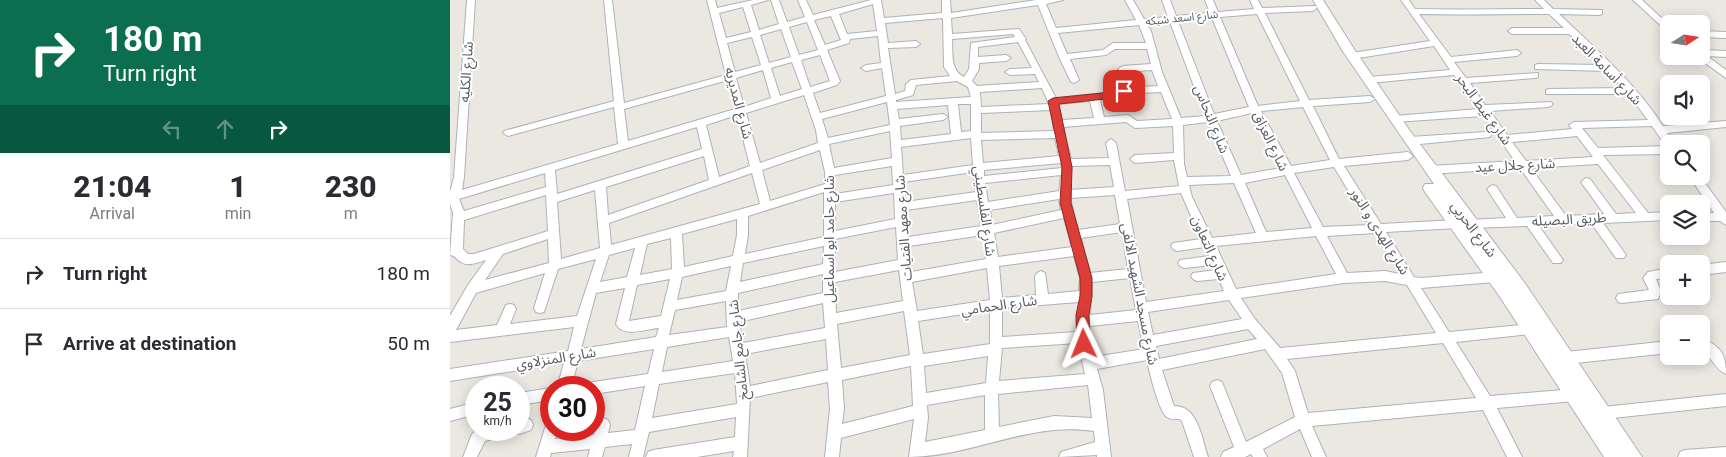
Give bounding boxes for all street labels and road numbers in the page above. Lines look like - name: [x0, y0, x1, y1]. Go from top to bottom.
- street label: شارع اسعد شبكه: [1145, 8, 1219, 29]
- street label: شارع أسامة العبد: [1567, 29, 1646, 110]
- street label: شارع الكليه: [456, 41, 479, 103]
- street label: شارع المديريه: [719, 65, 756, 141]
- street label: شارع غيط البحر: [1450, 69, 1515, 150]
- street label: شارع النحاس: [1188, 82, 1233, 157]
- street label: شارع العزاق: [1247, 109, 1292, 175]
- street label: شارع جلال عيد: [1474, 155, 1556, 178]
- street label: شارع الفلسطيني: [968, 165, 999, 258]
- street label: شارع معهد الفتيات: [891, 174, 918, 281]
- street label: شارع حامد ابو اسماعيل: [821, 175, 840, 303]
- street label: شارع الهدى و النور: [1344, 184, 1413, 279]
- street label: شارع الحربي: [1445, 198, 1500, 262]
- street label: طريق البصيله: [1531, 209, 1607, 231]
- street label: شارع التعاون: [1186, 213, 1232, 285]
- street label: شارع مسجد الشهيد الالفى: [1115, 222, 1162, 367]
- street label: شارع الحمامي: [960, 292, 1038, 321]
- street label: شارع جامع الشامخ: [725, 299, 754, 401]
- street label: شارع المنزلاوي: [515, 344, 598, 375]

